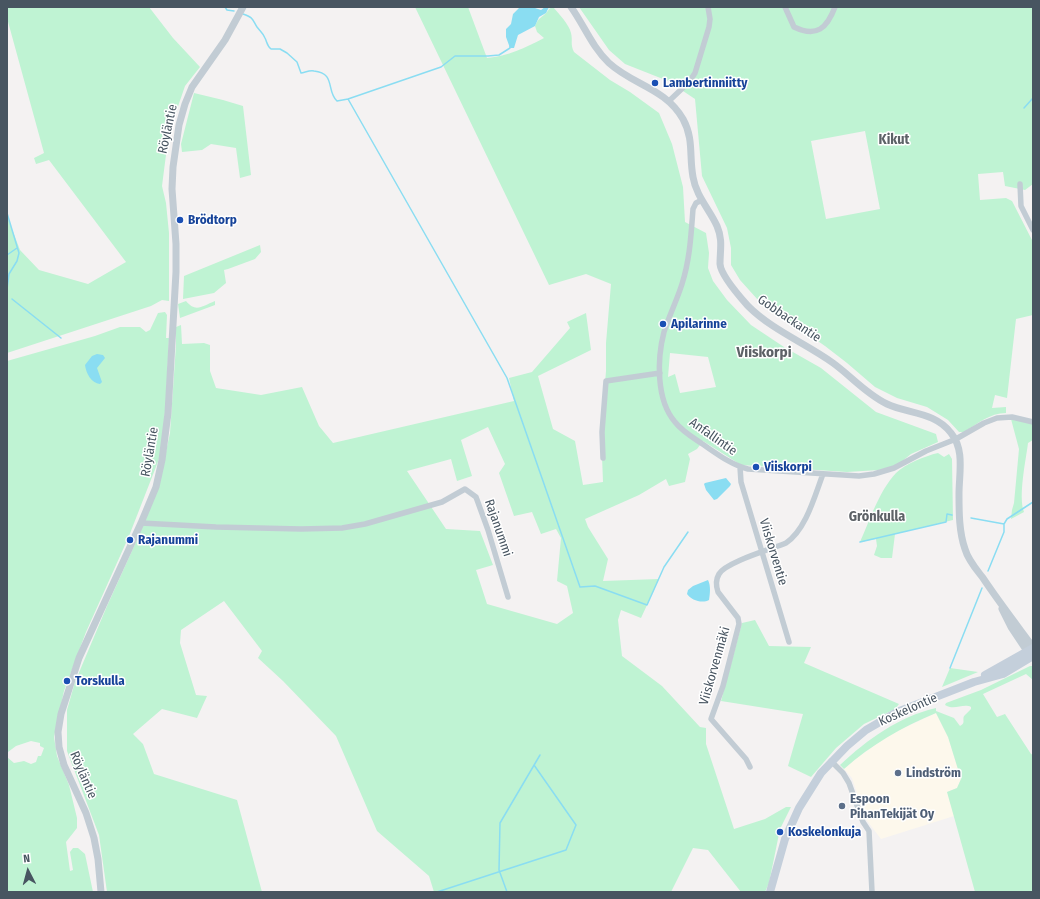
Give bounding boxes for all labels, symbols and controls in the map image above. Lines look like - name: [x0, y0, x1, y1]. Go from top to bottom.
- place label: Lambertinniitty: [663, 75, 747, 91]
- marker: Lambertinniitty: [650, 78, 660, 88]
- street label: Röyläntie: [155, 103, 181, 155]
- district label: Kikut: [879, 132, 909, 148]
- place label: Brödtorp: [188, 212, 237, 228]
- marker: Brödtorp: [175, 215, 185, 225]
- street label: Gobbackantie: [754, 292, 824, 346]
- place label: Apilarinne: [671, 316, 727, 332]
- marker: Apilarinne: [658, 319, 668, 329]
- district label: Viiskorpi: [736, 344, 792, 362]
- street label: Anfallintie: [686, 415, 740, 459]
- street label: Röyläntie: [138, 426, 162, 478]
- place label: Viiskorpi: [764, 459, 812, 475]
- marker: Viiskorpi: [751, 462, 761, 472]
- street label: Rajanummi: [481, 497, 515, 559]
- district label: Grönkulla: [849, 509, 905, 525]
- street label: Viiskorventie: [755, 517, 791, 587]
- place label: Rajanummi: [138, 532, 198, 548]
- marker: Rajanummi: [125, 535, 135, 545]
- street label: Viiskorvenmäki: [696, 625, 734, 707]
- place label: Torskulla: [75, 673, 125, 689]
- marker: Torskulla: [62, 676, 72, 686]
- street label: Koskelontie: [876, 690, 940, 730]
- street label: Röyläntie: [66, 749, 100, 801]
- place label: Lindström: [906, 765, 961, 781]
- marker: Lindström: [893, 768, 903, 778]
- place label: Espoon PihanTekijät Oy: [850, 791, 934, 822]
- marker: Espoon PihanTekijät Oy: [837, 801, 847, 811]
- place label: Koskelonkuja: [788, 824, 861, 840]
- marker: Koskelonkuja: [775, 827, 785, 837]
- north arrow: [8, 851, 48, 891]
- text: N: [23, 852, 31, 865]

